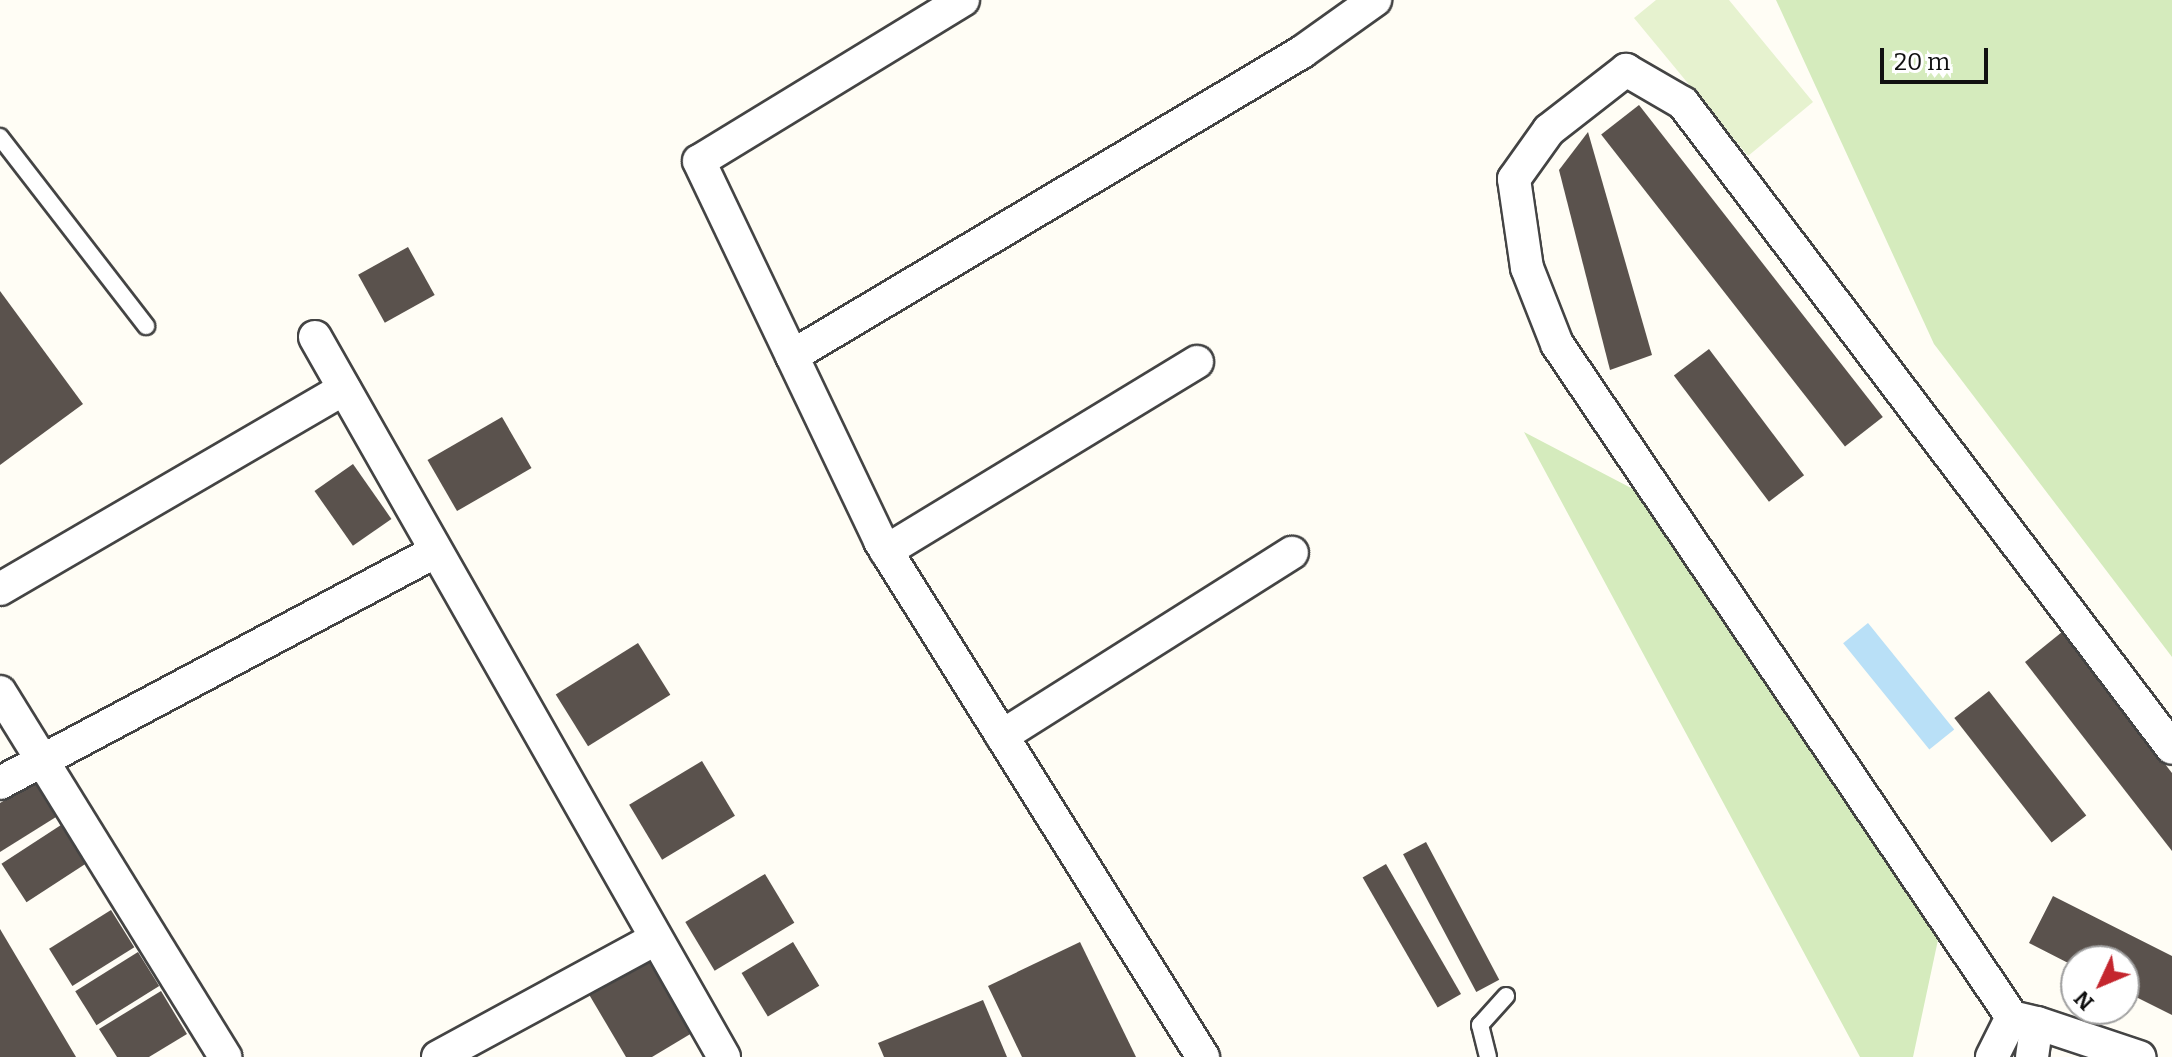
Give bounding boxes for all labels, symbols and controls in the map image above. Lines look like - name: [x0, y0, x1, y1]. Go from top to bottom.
- scale bar: [1884, 32, 1992, 82]
- text: 20 m: [1894, 48, 1950, 76]
- north arrow: [2060, 945, 2140, 1025]
- text: N: [2068, 985, 2099, 1016]

